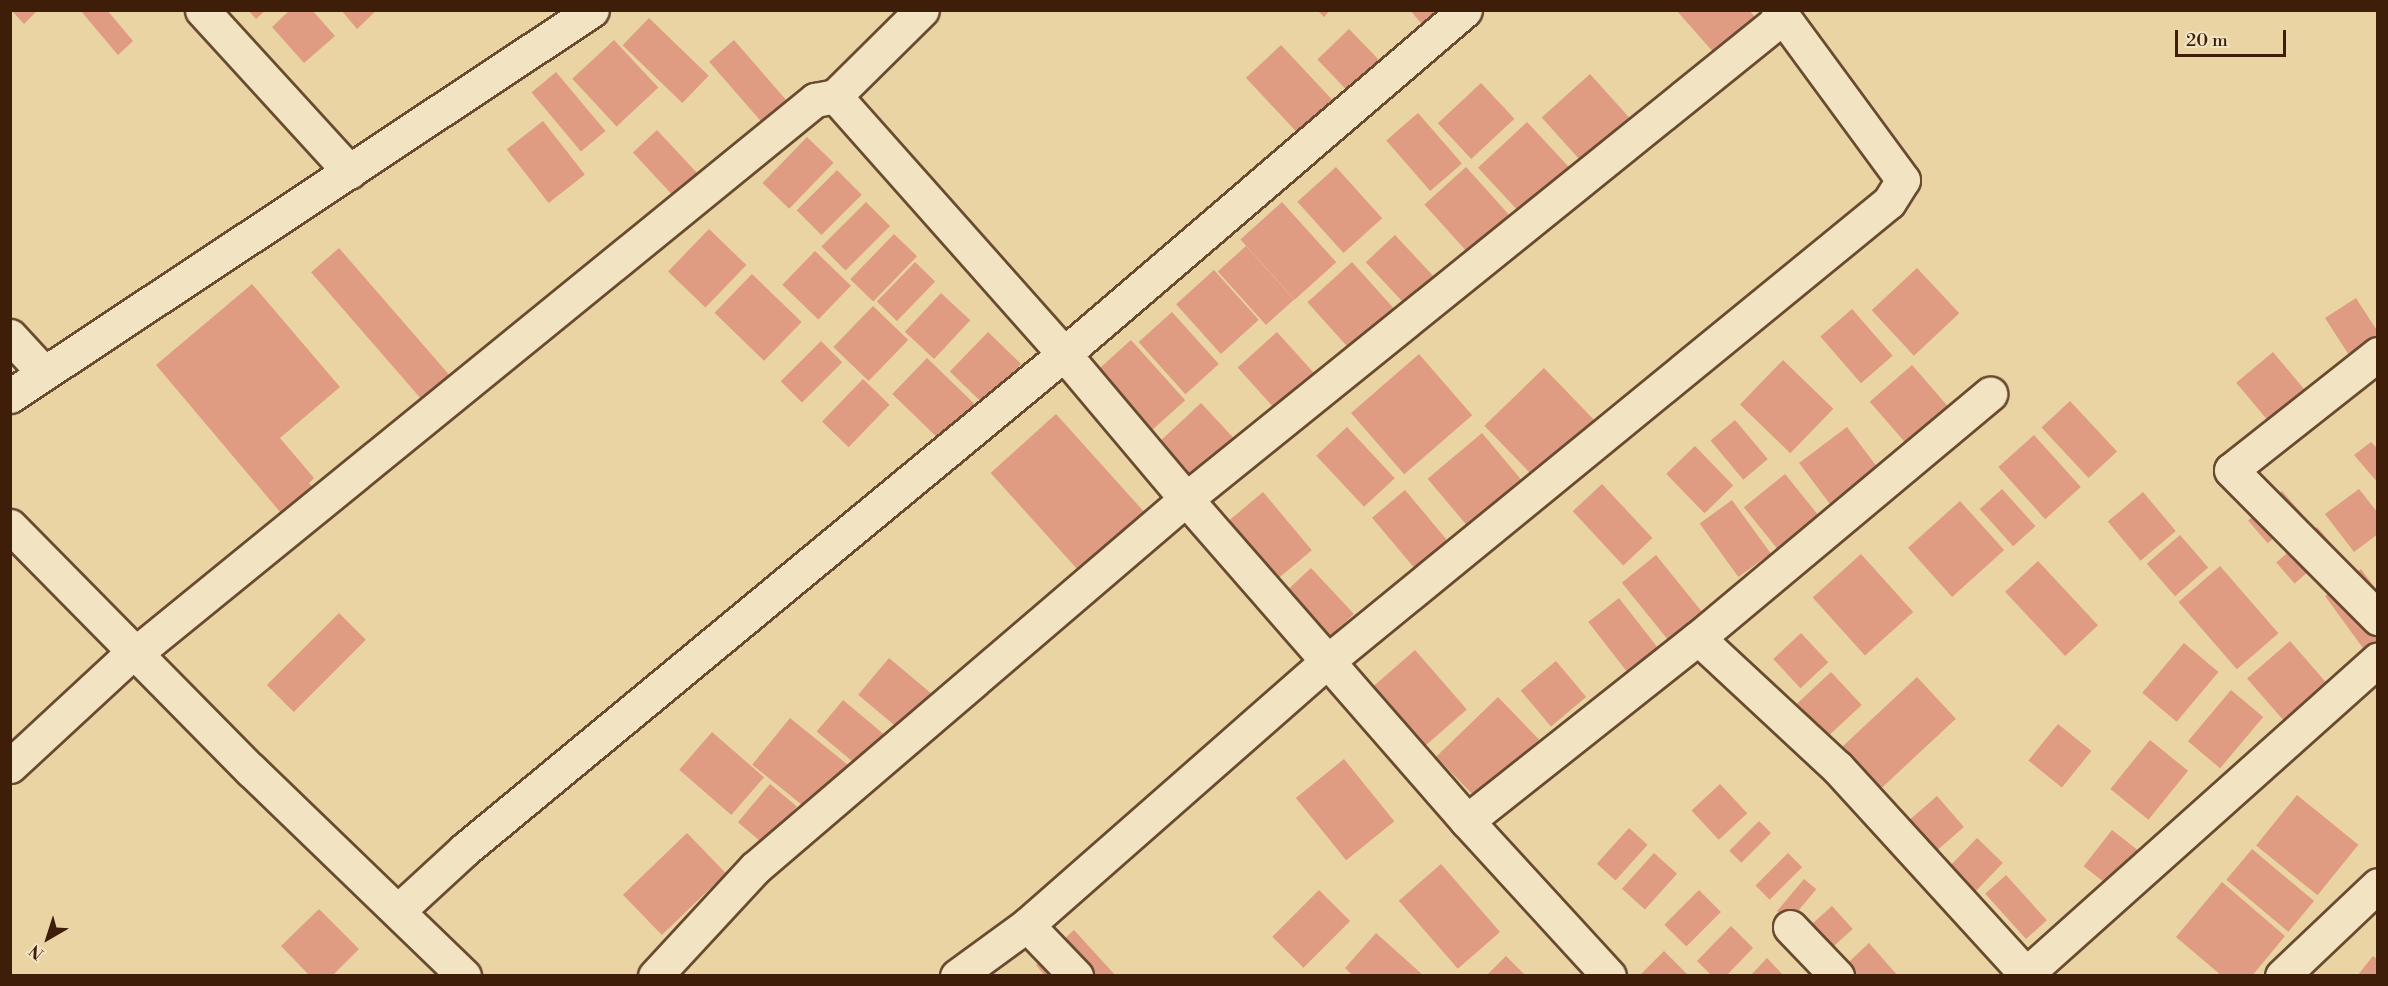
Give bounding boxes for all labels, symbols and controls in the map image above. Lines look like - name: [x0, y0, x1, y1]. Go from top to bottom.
- scale bar: [2178, 18, 2289, 56]
- text: 20 m: [2186, 29, 2228, 52]
- north arrow: [18, 908, 78, 968]
- text: N: [25, 940, 48, 964]

